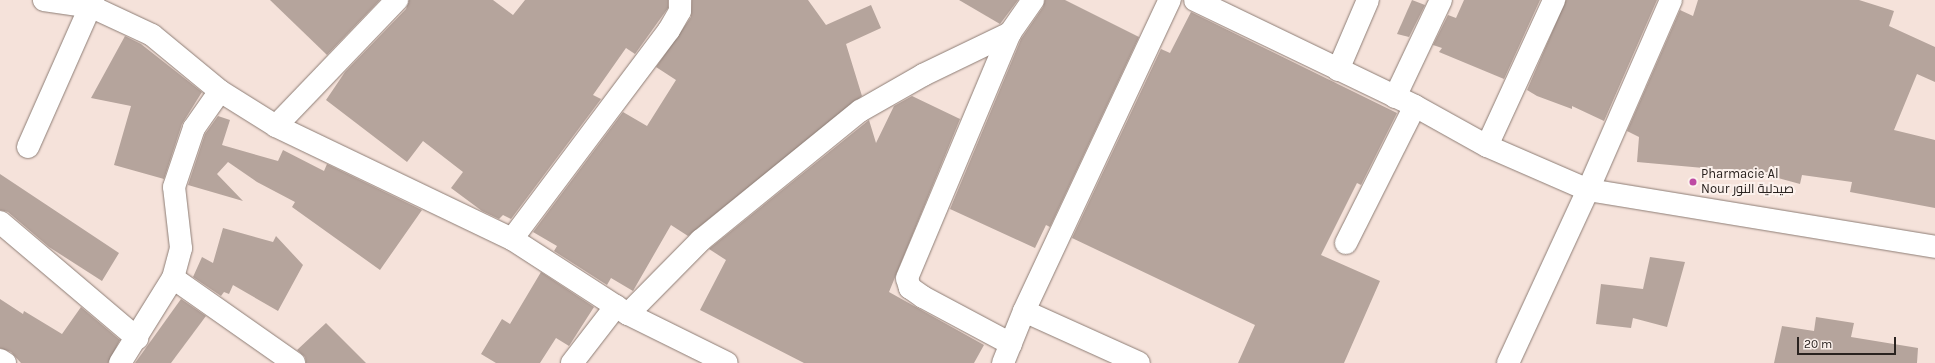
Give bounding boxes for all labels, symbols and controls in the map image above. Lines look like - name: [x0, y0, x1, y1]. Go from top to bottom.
- place label: Pharmacie Al Nour صيدلية النور: [1701, 167, 1794, 198]
- marker: Pharmacie Al Nour صيدلية النور: [1688, 177, 1698, 187]
- scale bar: [1799, 329, 1898, 355]
- text: 20 m: [1804, 337, 1832, 351]

